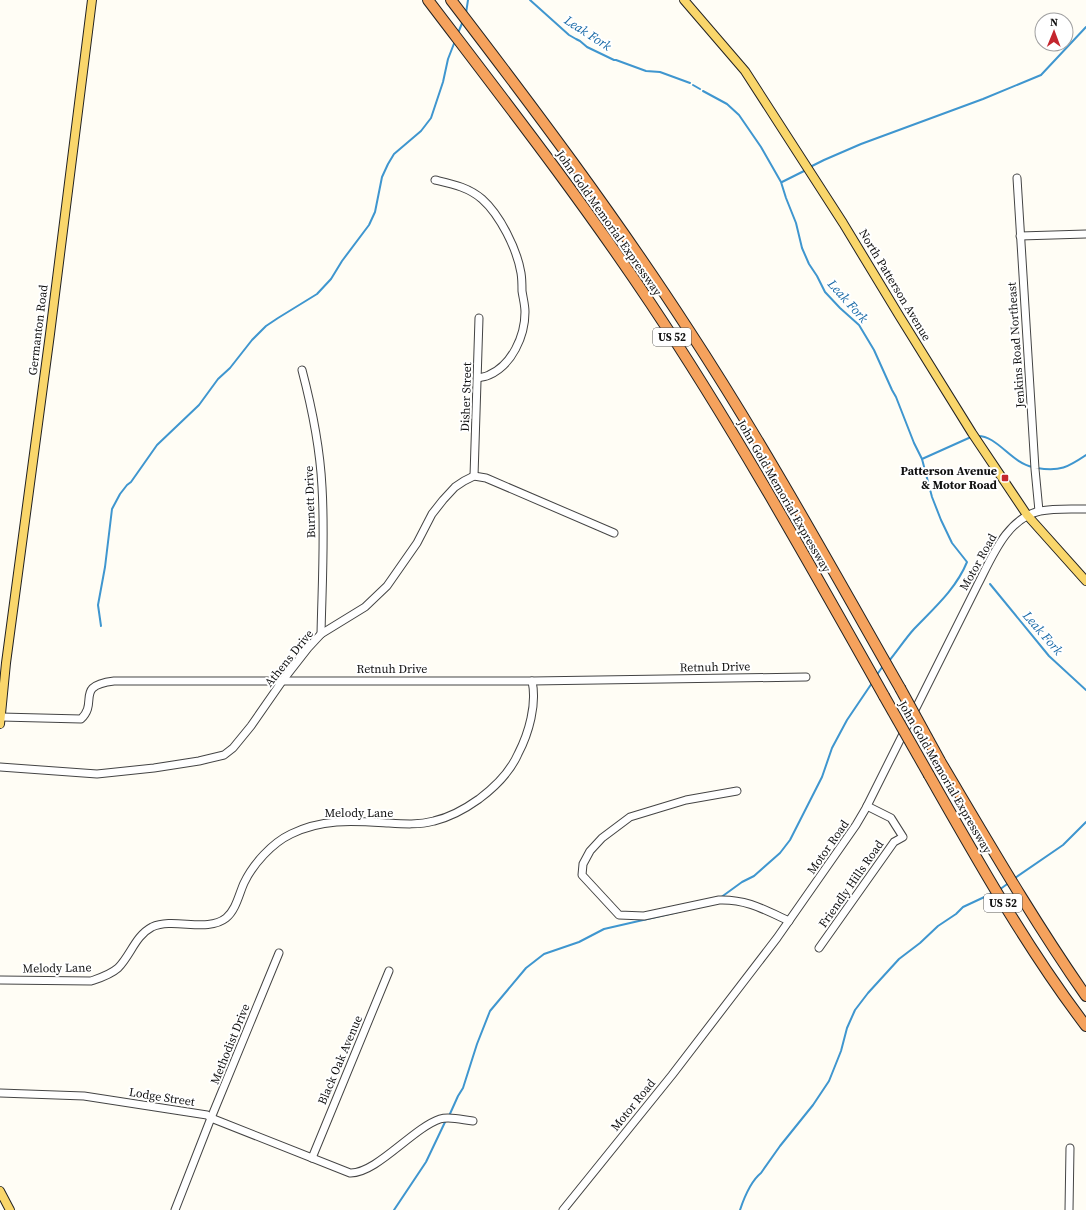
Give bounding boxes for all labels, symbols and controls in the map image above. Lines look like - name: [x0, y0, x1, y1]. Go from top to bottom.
- water label: Leak Fork: [560, 11, 615, 55]
- north arrow: [1034, 12, 1074, 52]
- text: N: [1050, 15, 1058, 30]
- street label: John Gold Memorial Expressway: [552, 146, 666, 300]
- street label: North Patterson Avenue: [855, 226, 935, 344]
- water label: Leak Fork: [823, 275, 873, 327]
- street label: Jenkins Road Northeast: [1004, 282, 1028, 409]
- street label: Germanton Road: [25, 284, 52, 376]
- road number: US 52: [653, 328, 691, 346]
- street label: Disher Street: [457, 362, 475, 432]
- street label: John Gold Memorial Expressway: [733, 416, 835, 576]
- place label: Patterson Avenue & Motor Road: [901, 463, 997, 493]
- street label: Burnett Drive: [301, 466, 319, 538]
- marker: Patterson Avenue & Motor Road: [1000, 473, 1010, 483]
- street label: Motor Road: [956, 531, 1000, 593]
- water label: Leak Fork: [1019, 607, 1067, 659]
- street label: Athens Drive: [261, 626, 317, 690]
- street label: Retnuh Drive: [679, 658, 751, 676]
- street label: Retnuh Drive: [357, 661, 427, 677]
- street label: John Gold Memorial Expressway: [894, 697, 996, 857]
- street label: Melody Lane: [325, 805, 393, 821]
- street label: Motor Road: [803, 817, 853, 877]
- street label: Friendly Hills Road: [815, 837, 887, 931]
- road number: US 52: [984, 894, 1022, 912]
- street label: Melody Lane: [22, 959, 92, 977]
- street label: Methodist Drive: [207, 1001, 253, 1087]
- street label: Black Oak Avenue: [314, 1013, 366, 1107]
- street label: Motor Road: [607, 1075, 659, 1134]
- street label: Lodge Street: [128, 1084, 196, 1110]

